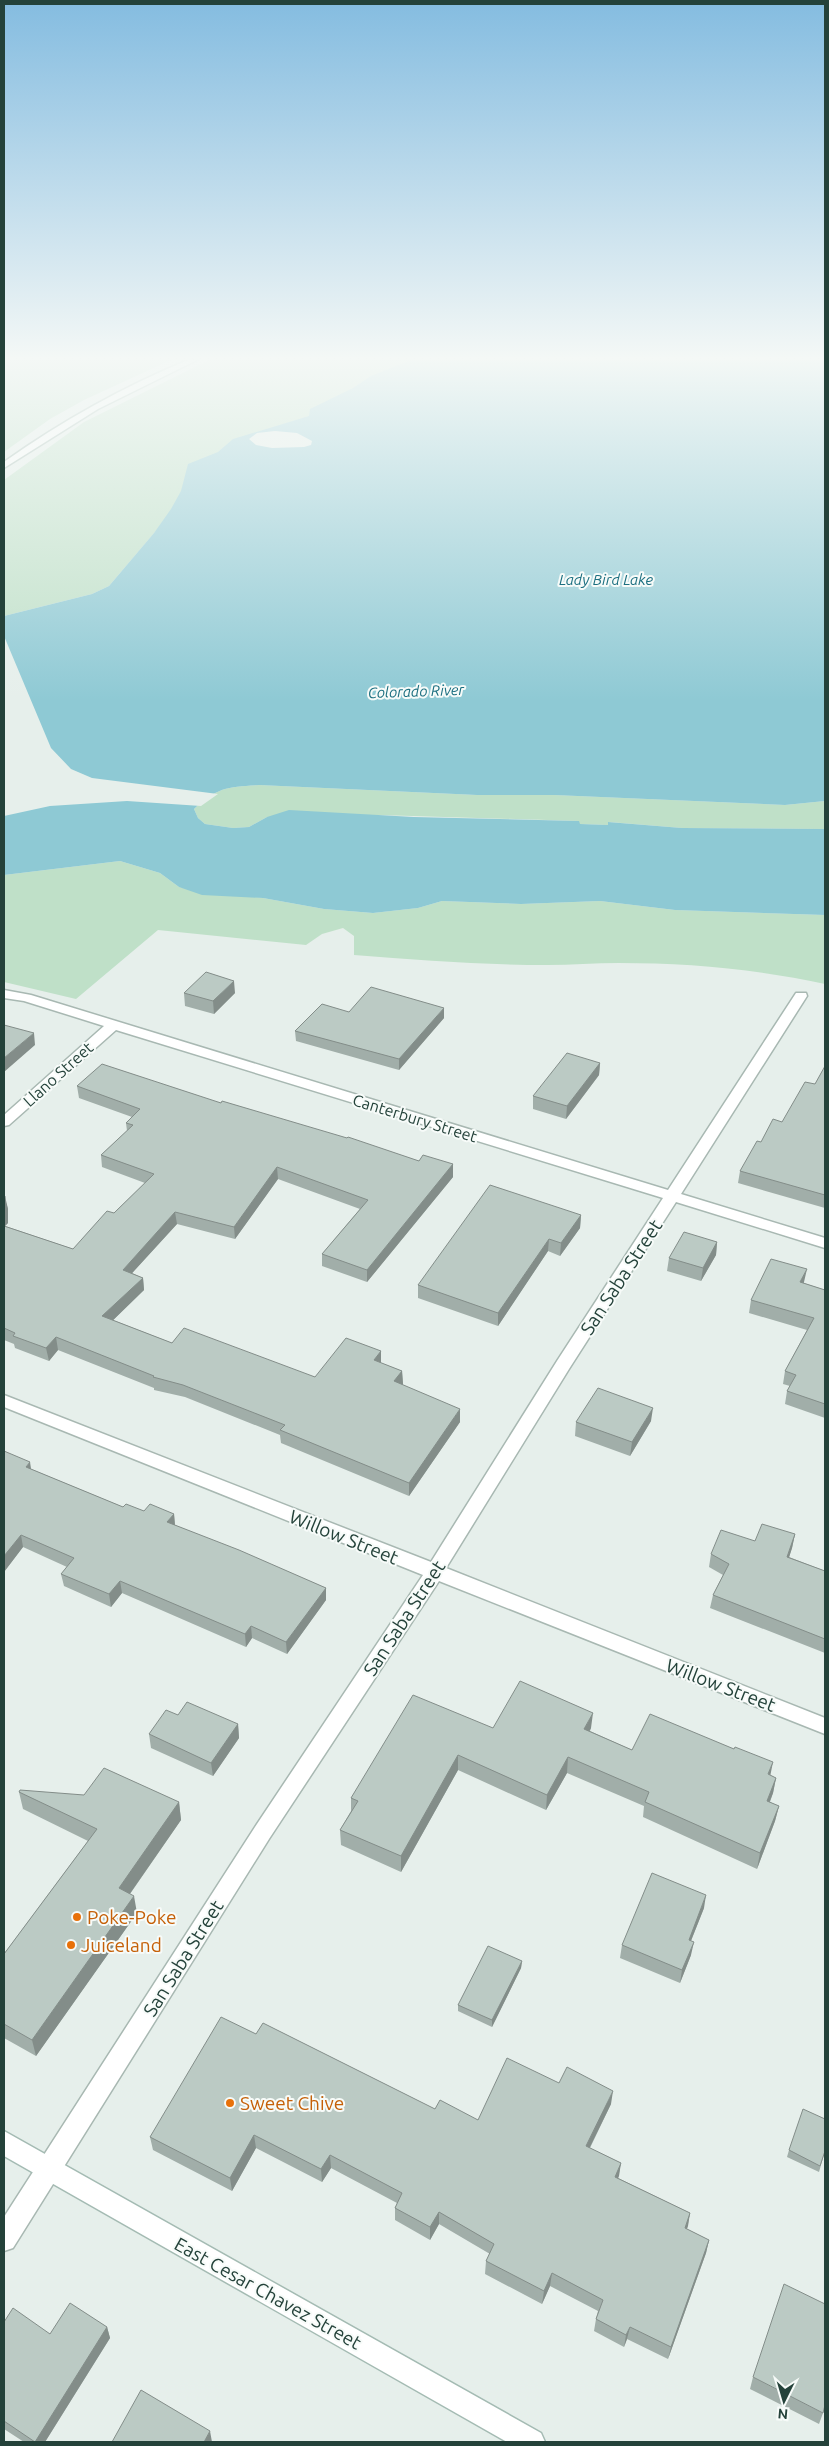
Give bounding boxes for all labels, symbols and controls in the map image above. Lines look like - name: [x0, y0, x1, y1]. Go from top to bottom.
- water label: Lady Bird Lake: [559, 571, 653, 588]
- water label: Colorado River: [368, 681, 466, 701]
- street label: Llano Street: [19, 1038, 97, 1110]
- street label: Canterbury Street: [351, 1090, 480, 1146]
- street label: San Saba Street: [576, 1215, 667, 1339]
- street label: Willow Street: [286, 1505, 402, 1569]
- street label: San Saba Street: [359, 1556, 450, 1680]
- street label: Willow Street: [663, 1654, 779, 1716]
- street label: San Saba Street: [138, 1895, 228, 2020]
- place label: Poke-Poke: [87, 1906, 177, 1928]
- marker: Poke-Poke: [71, 1911, 83, 1923]
- place label: Juiceland: [81, 1934, 162, 1956]
- marker: Juiceland: [65, 1939, 77, 1951]
- place label: Sweet Chive: [240, 2092, 344, 2114]
- marker: Sweet Chive: [224, 2097, 236, 2109]
- street label: East Cesar Chavez Street: [171, 2232, 366, 2354]
- north arrow: [759, 2376, 809, 2426]
- text: N: [777, 2406, 789, 2422]

